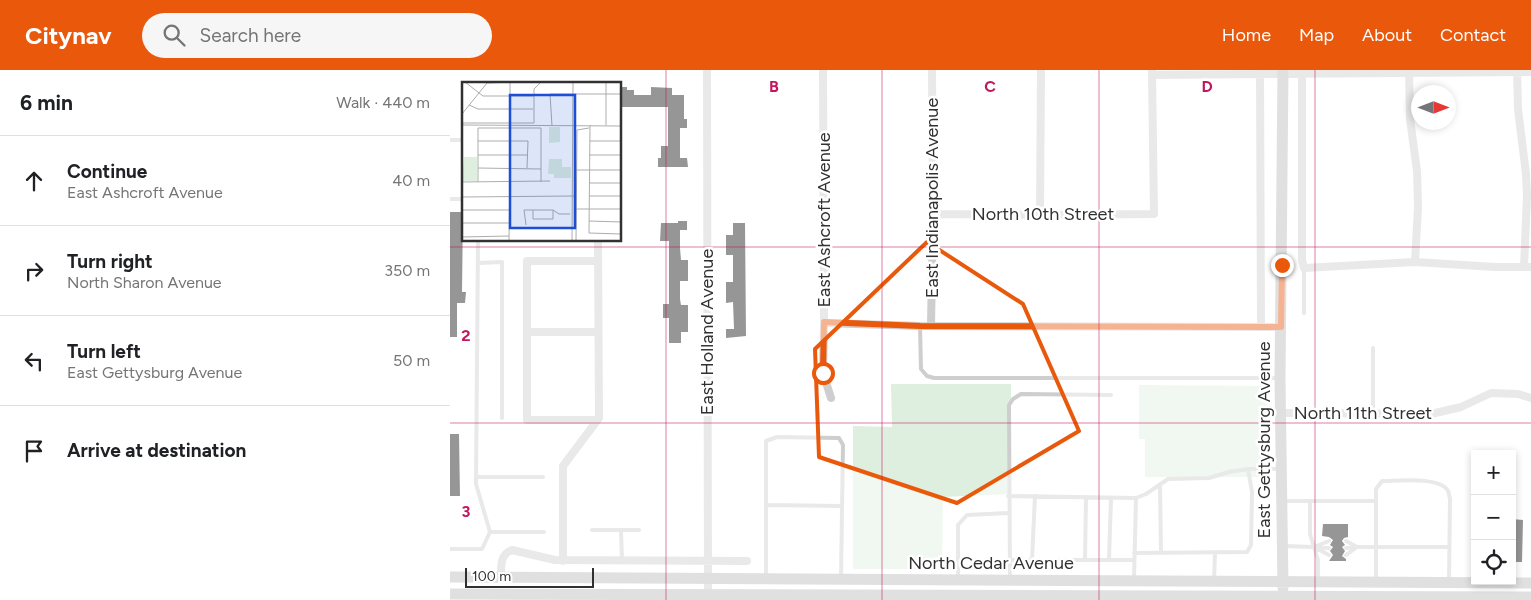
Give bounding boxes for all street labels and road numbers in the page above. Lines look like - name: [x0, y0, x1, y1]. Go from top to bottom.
- street label: East Indianapolis Avenue: [921, 98, 943, 298]
- street label: East Ashcroft Avenue: [813, 132, 835, 308]
- street label: North 10th Street: [972, 203, 1114, 225]
- street label: East Holland Avenue: [696, 249, 718, 415]
- street label: East Gettysburg Avenue: [1253, 341, 1275, 539]
- street label: North 11th Street: [1294, 402, 1432, 424]
- street label: North Cedar Avenue: [908, 552, 1074, 574]

